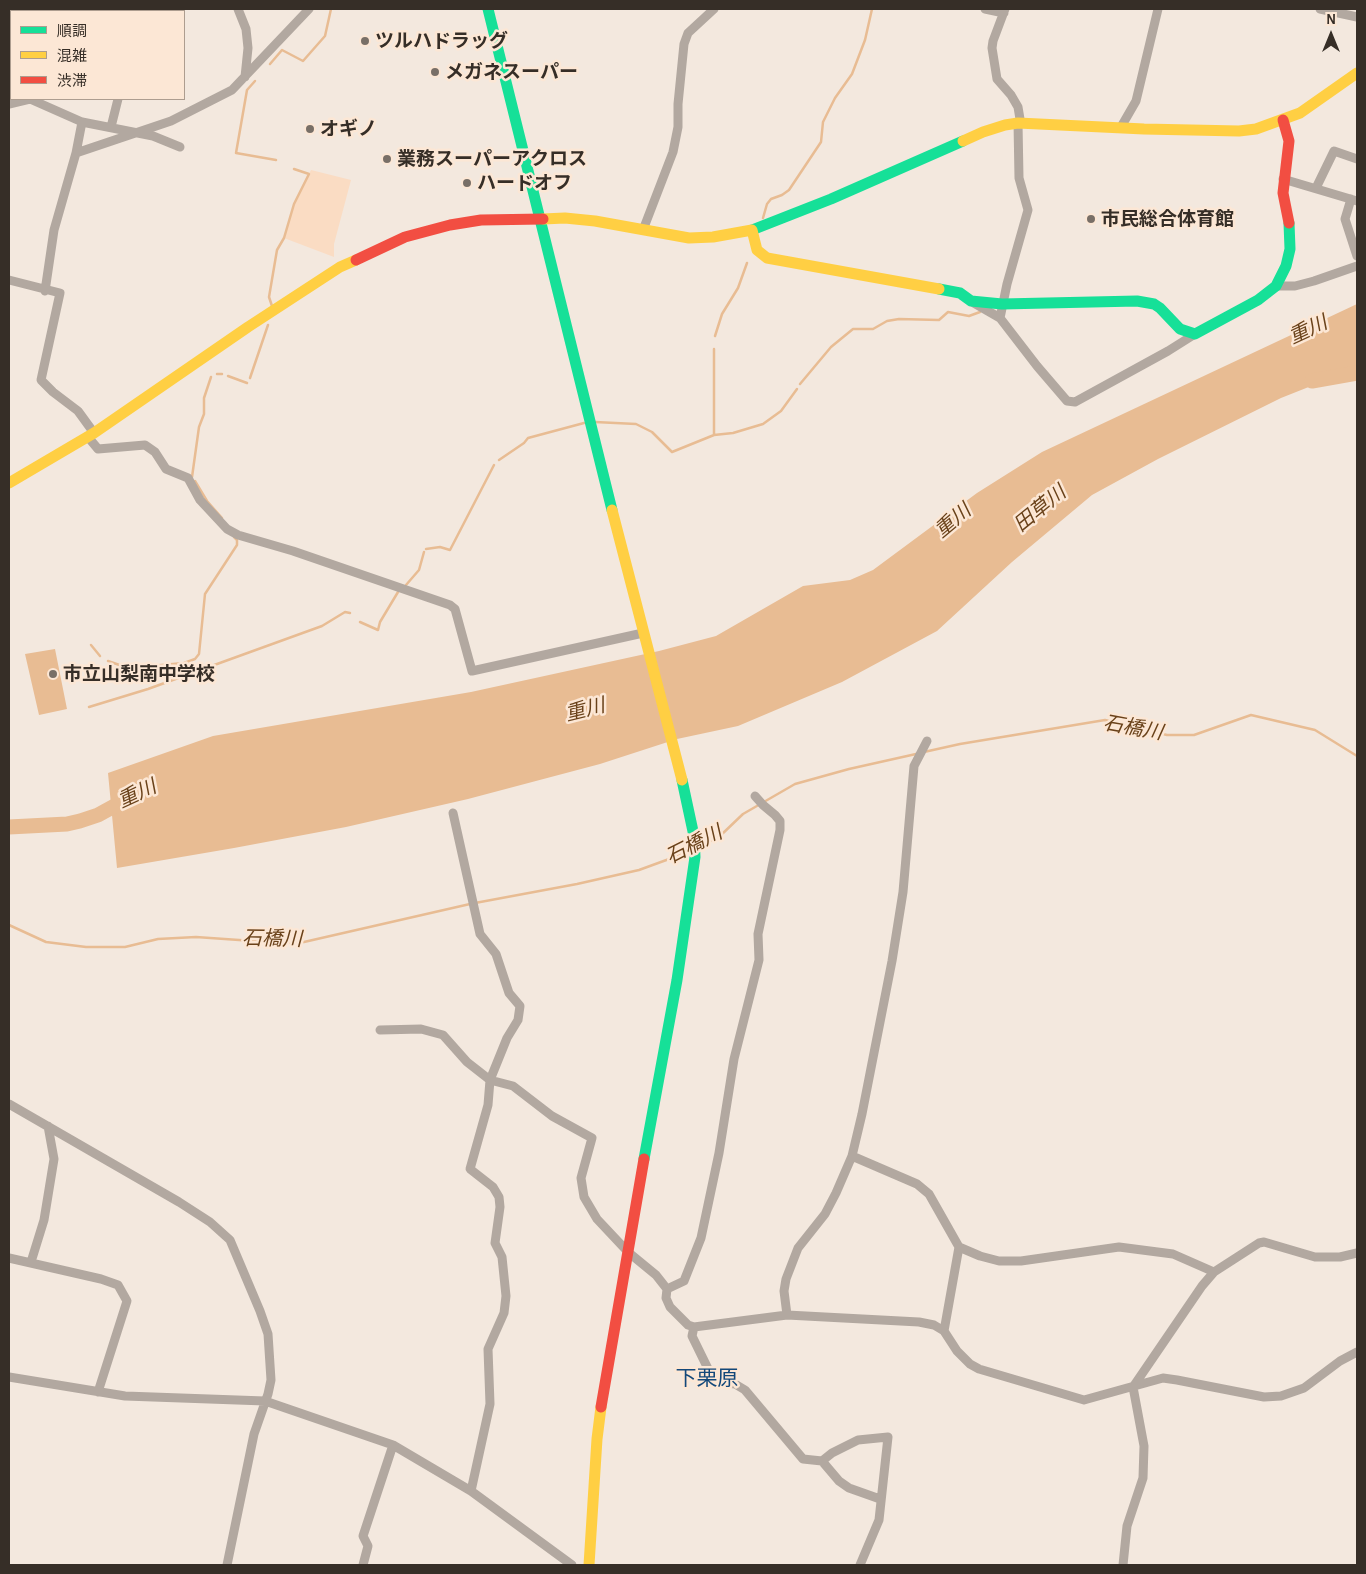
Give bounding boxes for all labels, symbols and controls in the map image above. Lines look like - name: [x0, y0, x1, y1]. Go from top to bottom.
- legend: [10, 10, 185, 100]
- north arrow: [1306, 10, 1356, 60]
- text: N: [1326, 13, 1336, 27]
- text: 順調: [57, 24, 87, 39]
- place label: ツルハドラッグ: [375, 30, 508, 52]
- marker: ツルハドラッグ: [359, 35, 371, 47]
- text: 混雑: [57, 49, 87, 64]
- place label: メガネスーパー: [445, 61, 578, 83]
- marker: メガネスーパー: [429, 66, 441, 78]
- text: 渋滞: [57, 74, 87, 89]
- place label: オギノ: [320, 118, 377, 140]
- marker: オギノ: [304, 123, 316, 135]
- place label: 業務スーパーアクロス: [397, 148, 587, 170]
- marker: 業務スーパーアクロス: [381, 153, 393, 165]
- place label: ハードオフ: [477, 172, 572, 194]
- marker: ハードオフ: [461, 177, 473, 189]
- place label: 市民総合体育館: [1101, 208, 1234, 230]
- marker: 市民総合体育館: [1085, 213, 1097, 225]
- water label: 重川: [1285, 311, 1331, 349]
- water label: 田草川: [1009, 481, 1071, 537]
- water label: 重川: [930, 499, 976, 543]
- place label: 市立山梨南中学校: [63, 663, 215, 685]
- marker: 市立山梨南中学校: [47, 668, 59, 680]
- water label: 重川: [563, 694, 607, 726]
- water label: 石橋川: [1101, 711, 1165, 745]
- water label: 重川: [114, 775, 160, 813]
- water label: 石橋川: [662, 821, 726, 869]
- water label: 石橋川: [242, 926, 302, 952]
- district label: 下栗原: [676, 1366, 738, 1392]

